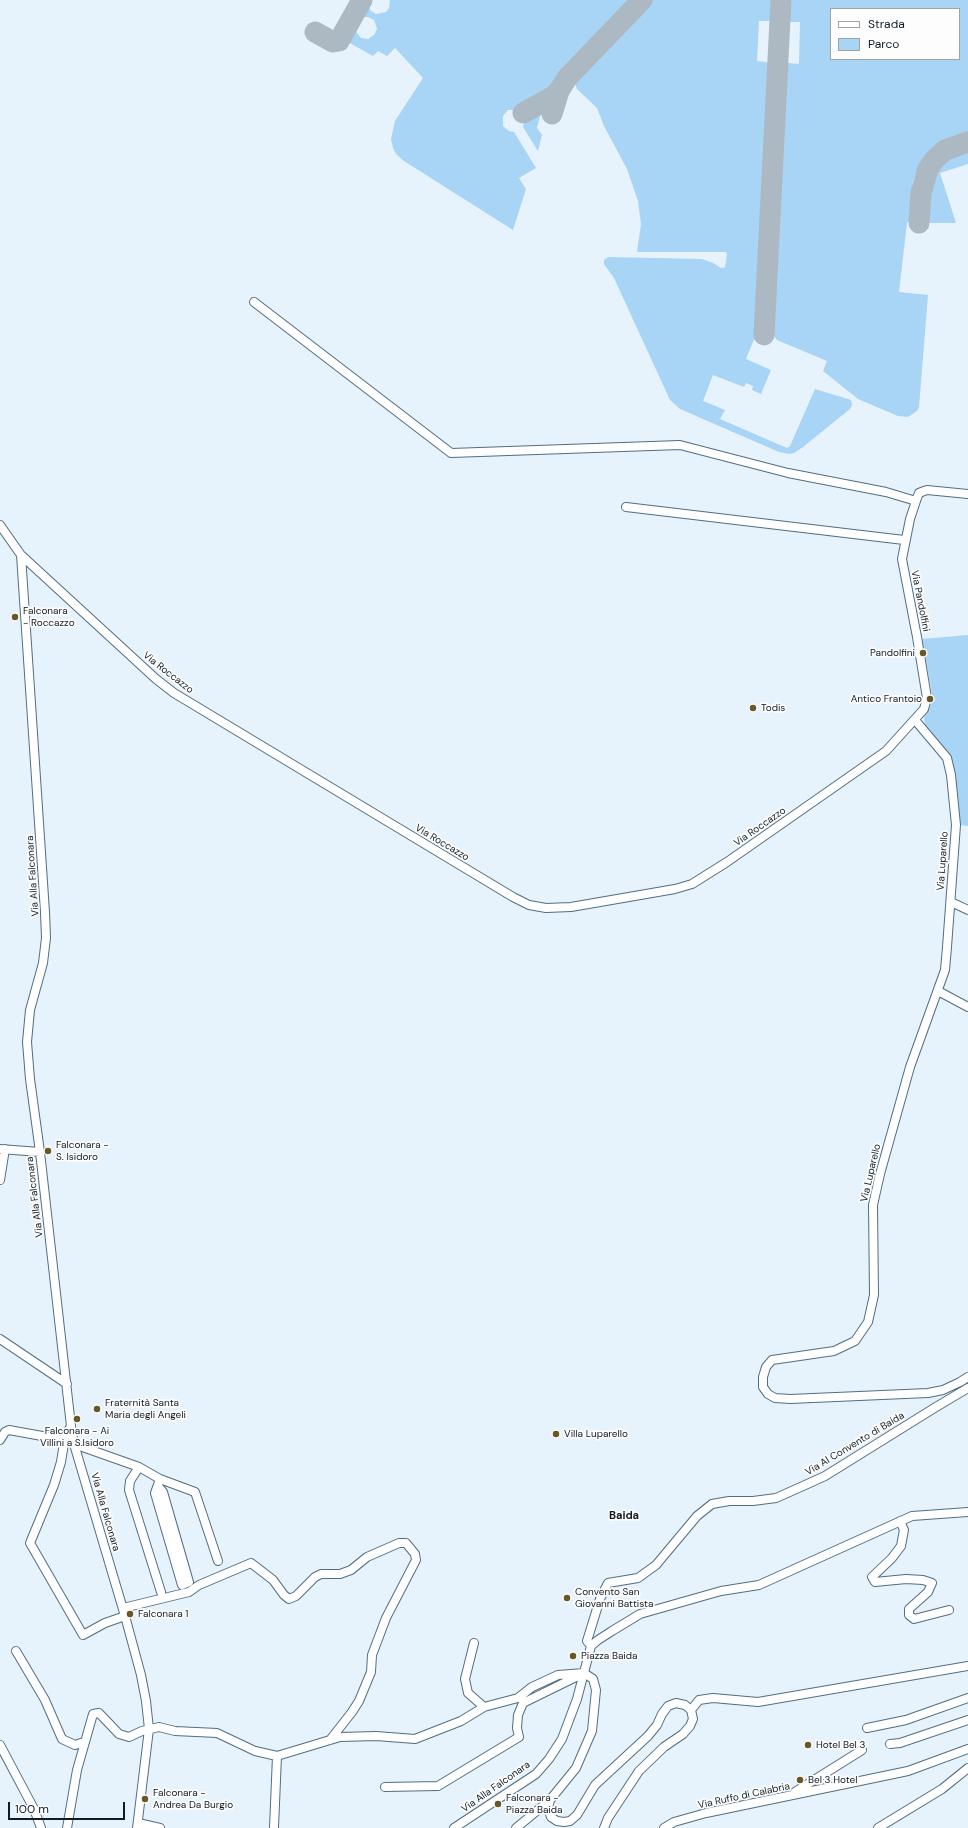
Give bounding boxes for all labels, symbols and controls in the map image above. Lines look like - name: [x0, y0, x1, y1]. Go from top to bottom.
- legend: [830, 8, 960, 60]
- text: Strada: [868, 16, 905, 32]
- text: Parco: [868, 36, 899, 52]
- street label: Via Pandolfini: [908, 569, 932, 633]
- place label: Falconara - Roccazzo: [23, 605, 75, 628]
- marker: Falconara - Roccazzo: [10, 612, 20, 622]
- place label: Pandolfini: [870, 647, 915, 659]
- marker: Pandolfini: [918, 648, 928, 658]
- street label: Via Roccazzo: [140, 650, 196, 696]
- place label: Antico Frantoio: [851, 693, 922, 705]
- marker: Antico Frantoio: [925, 694, 935, 704]
- place label: Todis: [761, 702, 785, 714]
- marker: Todis: [748, 703, 758, 713]
- street label: Via Roccazzo: [732, 805, 788, 849]
- street label: Via Roccazzo: [413, 822, 471, 864]
- street label: Via Luparello: [935, 831, 951, 891]
- street label: Via Alla Falconara: [24, 835, 42, 917]
- place label: Falconara - S. Isidoro: [56, 1139, 109, 1162]
- street label: Via Luparello: [858, 1143, 884, 1203]
- marker: Falconara - S. Isidoro: [43, 1146, 53, 1156]
- street label: Via Alla Falconara: [24, 1156, 46, 1238]
- place label: Fraternità Santa Maria degli Angeli: [105, 1397, 186, 1420]
- marker: Fraternità Santa Maria degli Angeli: [92, 1404, 102, 1414]
- street label: Via Al Convento di Baida: [803, 1410, 907, 1478]
- marker: Falconara - Ai Villini a S.Isidoro: [72, 1414, 82, 1424]
- place label: Falconara - Ai Villini a S.Isidoro: [40, 1425, 114, 1448]
- place label: Villa Luparello: [564, 1428, 628, 1440]
- marker: Villa Luparello: [551, 1429, 561, 1439]
- street label: Via Alla Falconara: [88, 1471, 122, 1553]
- district label: Baida: [609, 1509, 639, 1523]
- place label: Convento San Giovanni Battista: [575, 1586, 653, 1610]
- marker: Convento San Giovanni Battista: [562, 1593, 572, 1603]
- place label: Falconara 1: [138, 1608, 188, 1620]
- marker: Falconara 1: [125, 1609, 135, 1619]
- place label: Piazza Baida: [581, 1650, 637, 1662]
- marker: Piazza Baida: [568, 1651, 578, 1661]
- place label: Hotel Bel 3: [816, 1739, 865, 1751]
- marker: Hotel Bel 3: [803, 1740, 813, 1750]
- street label: Via Alla Falconara: [459, 1759, 533, 1815]
- place label: Bel 3 Hotel: [808, 1774, 857, 1786]
- marker: Bel 3 Hotel: [795, 1775, 805, 1785]
- street label: Via Ruffo di Calabria: [697, 1780, 791, 1812]
- place label: Falconara - Andrea Da Burgio: [153, 1787, 233, 1810]
- place label: Falconara - Piazza Baida: [506, 1792, 562, 1816]
- scale bar: [10, 1794, 127, 1820]
- marker: Falconara - Andrea Da Burgio: [140, 1794, 150, 1804]
- marker: Falconara - Piazza Baida: [493, 1799, 503, 1809]
- text: 100 m: [15, 1801, 49, 1817]

